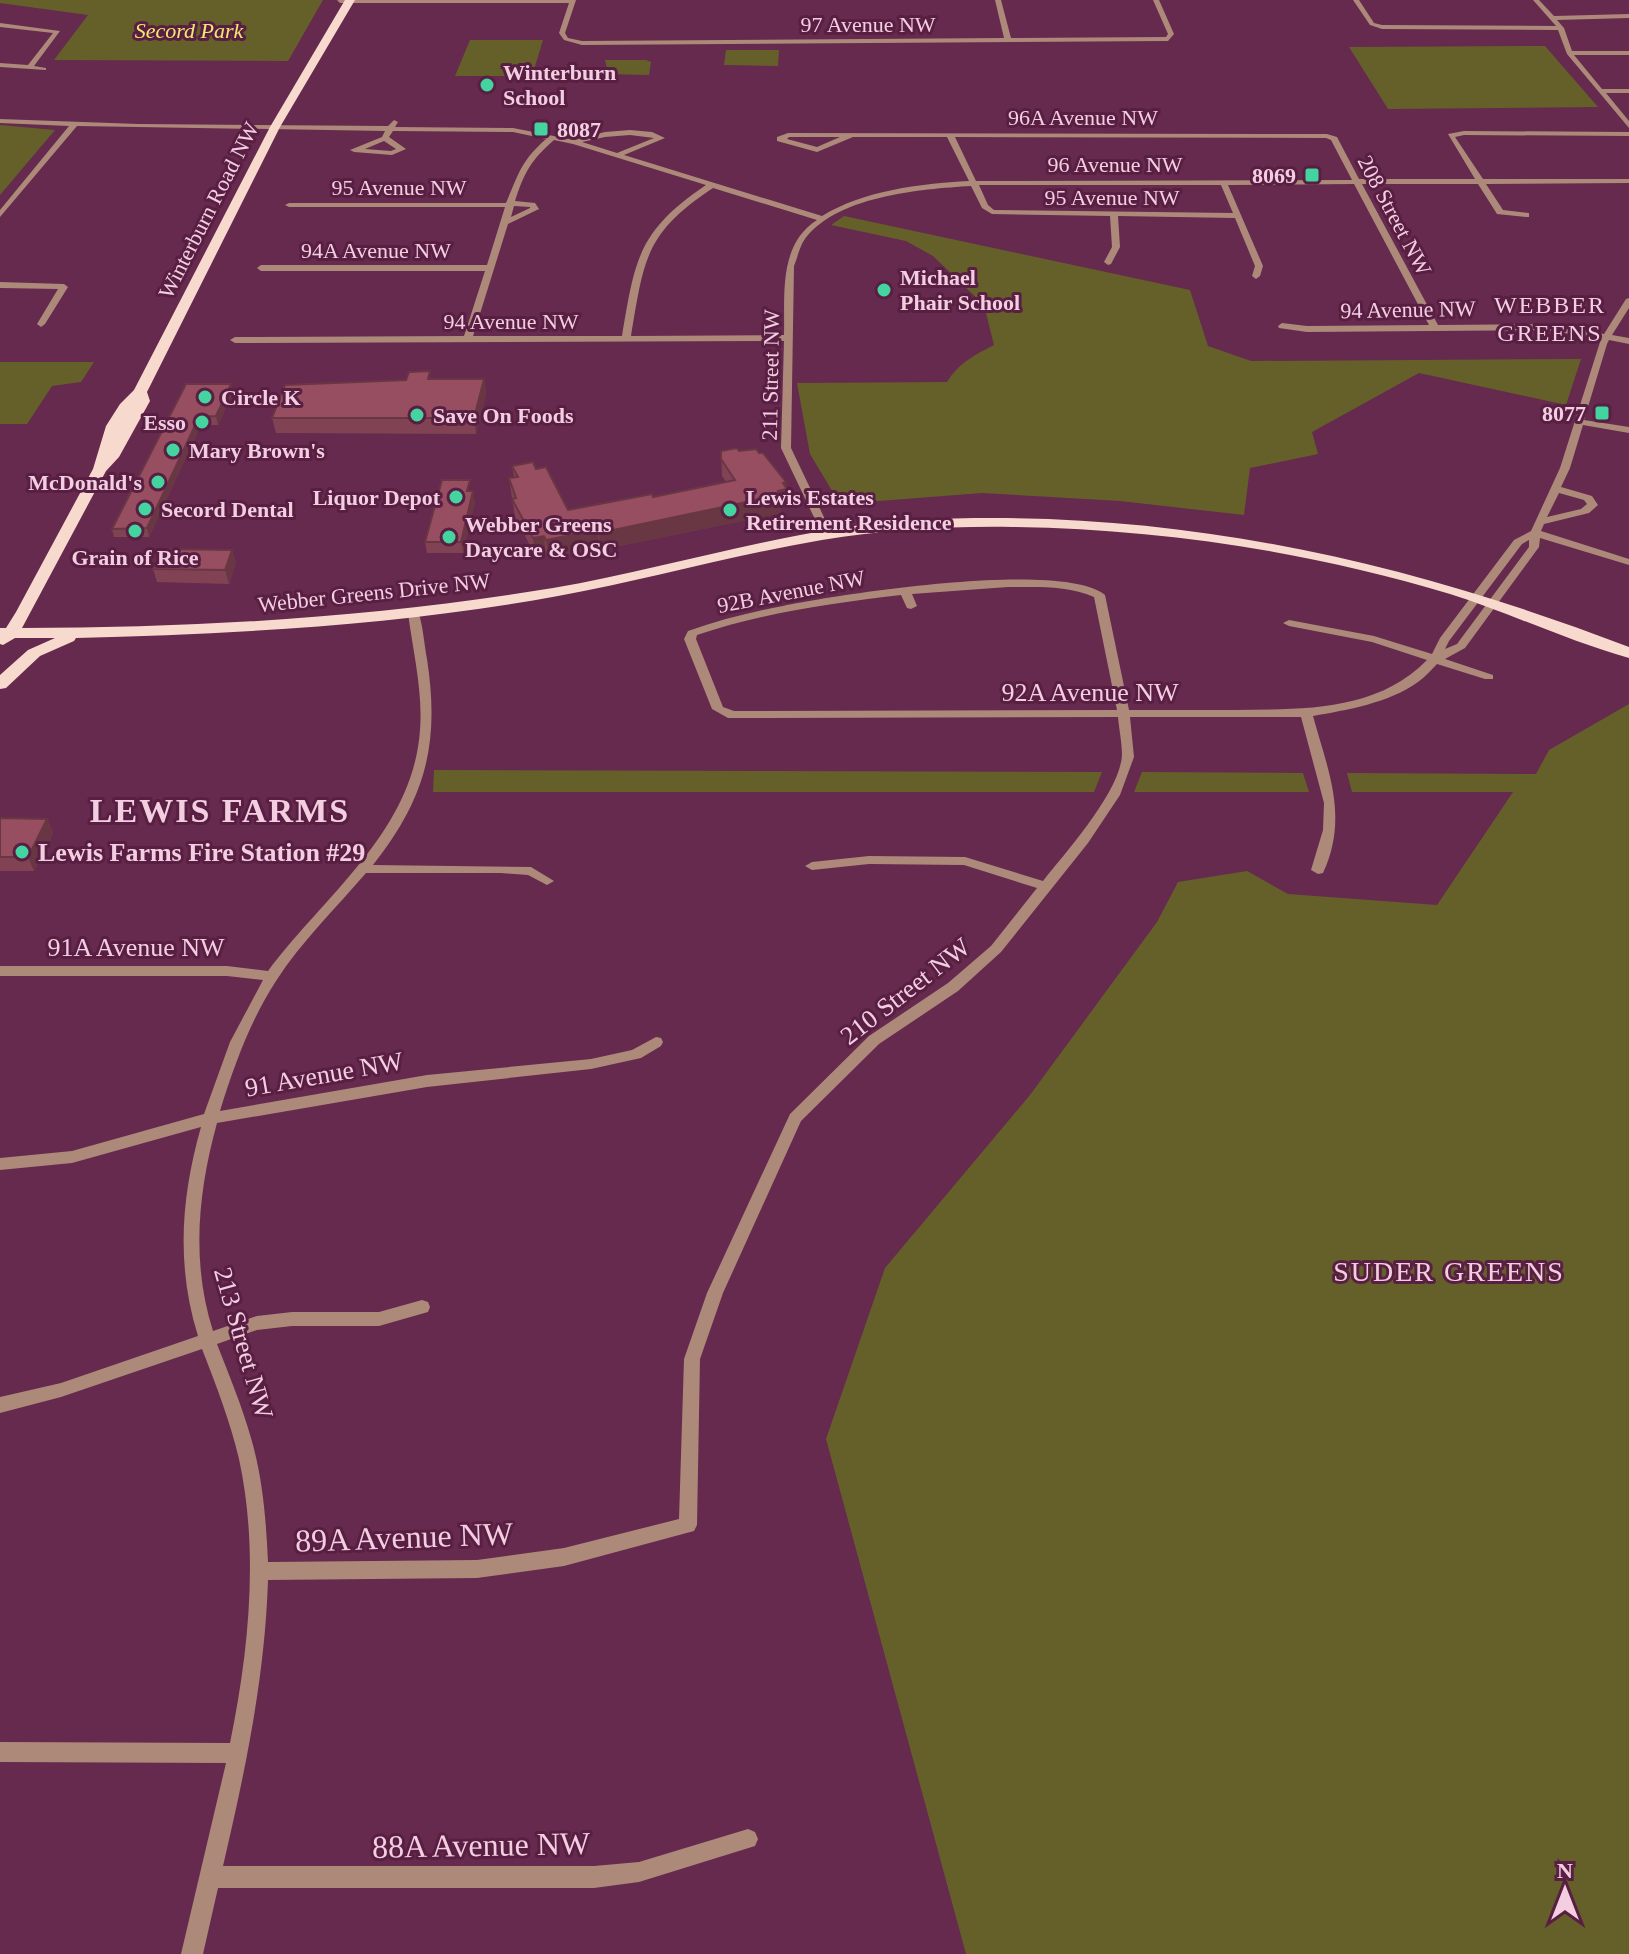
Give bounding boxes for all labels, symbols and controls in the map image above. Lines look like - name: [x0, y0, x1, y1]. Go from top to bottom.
- street label: 97 Avenue NW: [800, 12, 936, 37]
- park label: Secord Park: [135, 18, 245, 43]
- place label: Winterburn School: [503, 60, 616, 110]
- marker: Winterburn School: [478, 76, 496, 94]
- street label: 96A Avenue NW: [1008, 105, 1158, 130]
- place label: 8087: [557, 117, 601, 142]
- street label: Winterburn Road NW: [153, 118, 264, 303]
- marker: 8087: [532, 120, 550, 138]
- street label: 208 Street NW: [1353, 151, 1437, 280]
- street label: 96 Avenue NW: [1047, 152, 1183, 177]
- place label: 8069: [1252, 163, 1296, 188]
- marker: 8069: [1303, 166, 1321, 184]
- street label: 95 Avenue NW: [331, 175, 467, 200]
- street label: 95 Avenue NW: [1044, 185, 1180, 210]
- street label: 94A Avenue NW: [301, 238, 451, 263]
- place label: Michael Phair School: [900, 265, 1020, 315]
- marker: Michael Phair School: [875, 281, 893, 299]
- district label: WEBBER GREENS: [1494, 292, 1606, 346]
- street label: 94 Avenue NW: [1340, 296, 1476, 323]
- street label: 94 Avenue NW: [443, 309, 579, 334]
- street label: 211 Street NW: [757, 309, 784, 441]
- place label: Circle K: [221, 385, 301, 410]
- marker: Circle K: [196, 388, 214, 406]
- place label: 8077: [1542, 401, 1586, 426]
- place label: Save On Foods: [433, 403, 574, 428]
- marker: 8077: [1593, 404, 1611, 422]
- marker: Save On Foods: [408, 406, 426, 424]
- place label: Esso: [143, 410, 186, 435]
- marker: Esso: [193, 413, 211, 431]
- place label: Mary Brown's: [189, 438, 325, 463]
- marker: Mary Brown's: [164, 441, 182, 459]
- place label: McDonald's: [28, 470, 142, 495]
- marker: McDonald's: [149, 473, 167, 491]
- place label: Liquor Depot: [313, 485, 441, 510]
- place label: Lewis Estates Retirement Residence: [746, 485, 952, 535]
- marker: Liquor Depot: [447, 488, 465, 506]
- place label: Secord Dental: [161, 497, 294, 522]
- marker: Secord Dental: [136, 500, 154, 518]
- marker: Lewis Estates Retirement Residence: [721, 501, 739, 519]
- place label: Webber Greens Daycare & OSC: [465, 512, 617, 562]
- marker: Grain of Rice: [126, 522, 144, 540]
- marker: Webber Greens Daycare & OSC: [440, 528, 458, 546]
- place label: Grain of Rice: [71, 545, 199, 570]
- street label: 92B Avenue NW: [715, 565, 867, 618]
- street label: Webber Greens Drive NW: [257, 568, 492, 617]
- street label: 92A Avenue NW: [1001, 678, 1179, 707]
- district label: LEWIS FARMS: [90, 792, 350, 829]
- place label: Lewis Farms Fire Station #29: [38, 838, 365, 867]
- marker: Lewis Farms Fire Station #29: [13, 843, 31, 861]
- street label: 210 Street NW: [835, 932, 976, 1051]
- street label: 91A Avenue NW: [47, 933, 225, 962]
- street label: 91 Avenue NW: [243, 1046, 406, 1103]
- district label: SUDER GREENS: [1333, 1256, 1565, 1287]
- street label: 213 Street NW: [208, 1264, 279, 1423]
- street label: 89A Avenue NW: [294, 1515, 514, 1559]
- street label: 88A Avenue NW: [372, 1825, 591, 1865]
- north arrow: [1525, 1850, 1605, 1930]
- text: N: [1557, 1858, 1573, 1883]

